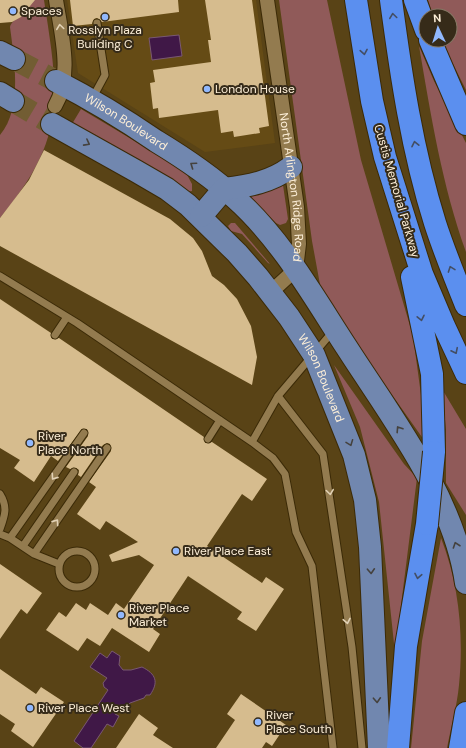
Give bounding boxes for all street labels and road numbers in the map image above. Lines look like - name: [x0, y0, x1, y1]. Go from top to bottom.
- street label: Wilson Boulevard: [81, 90, 170, 154]
- street label: North Arlington Ridge Road: [275, 112, 307, 263]
- street label: Custis Memorial Parkway: [370, 122, 424, 260]
- street label: Wilson Boulevard: [294, 331, 348, 424]

